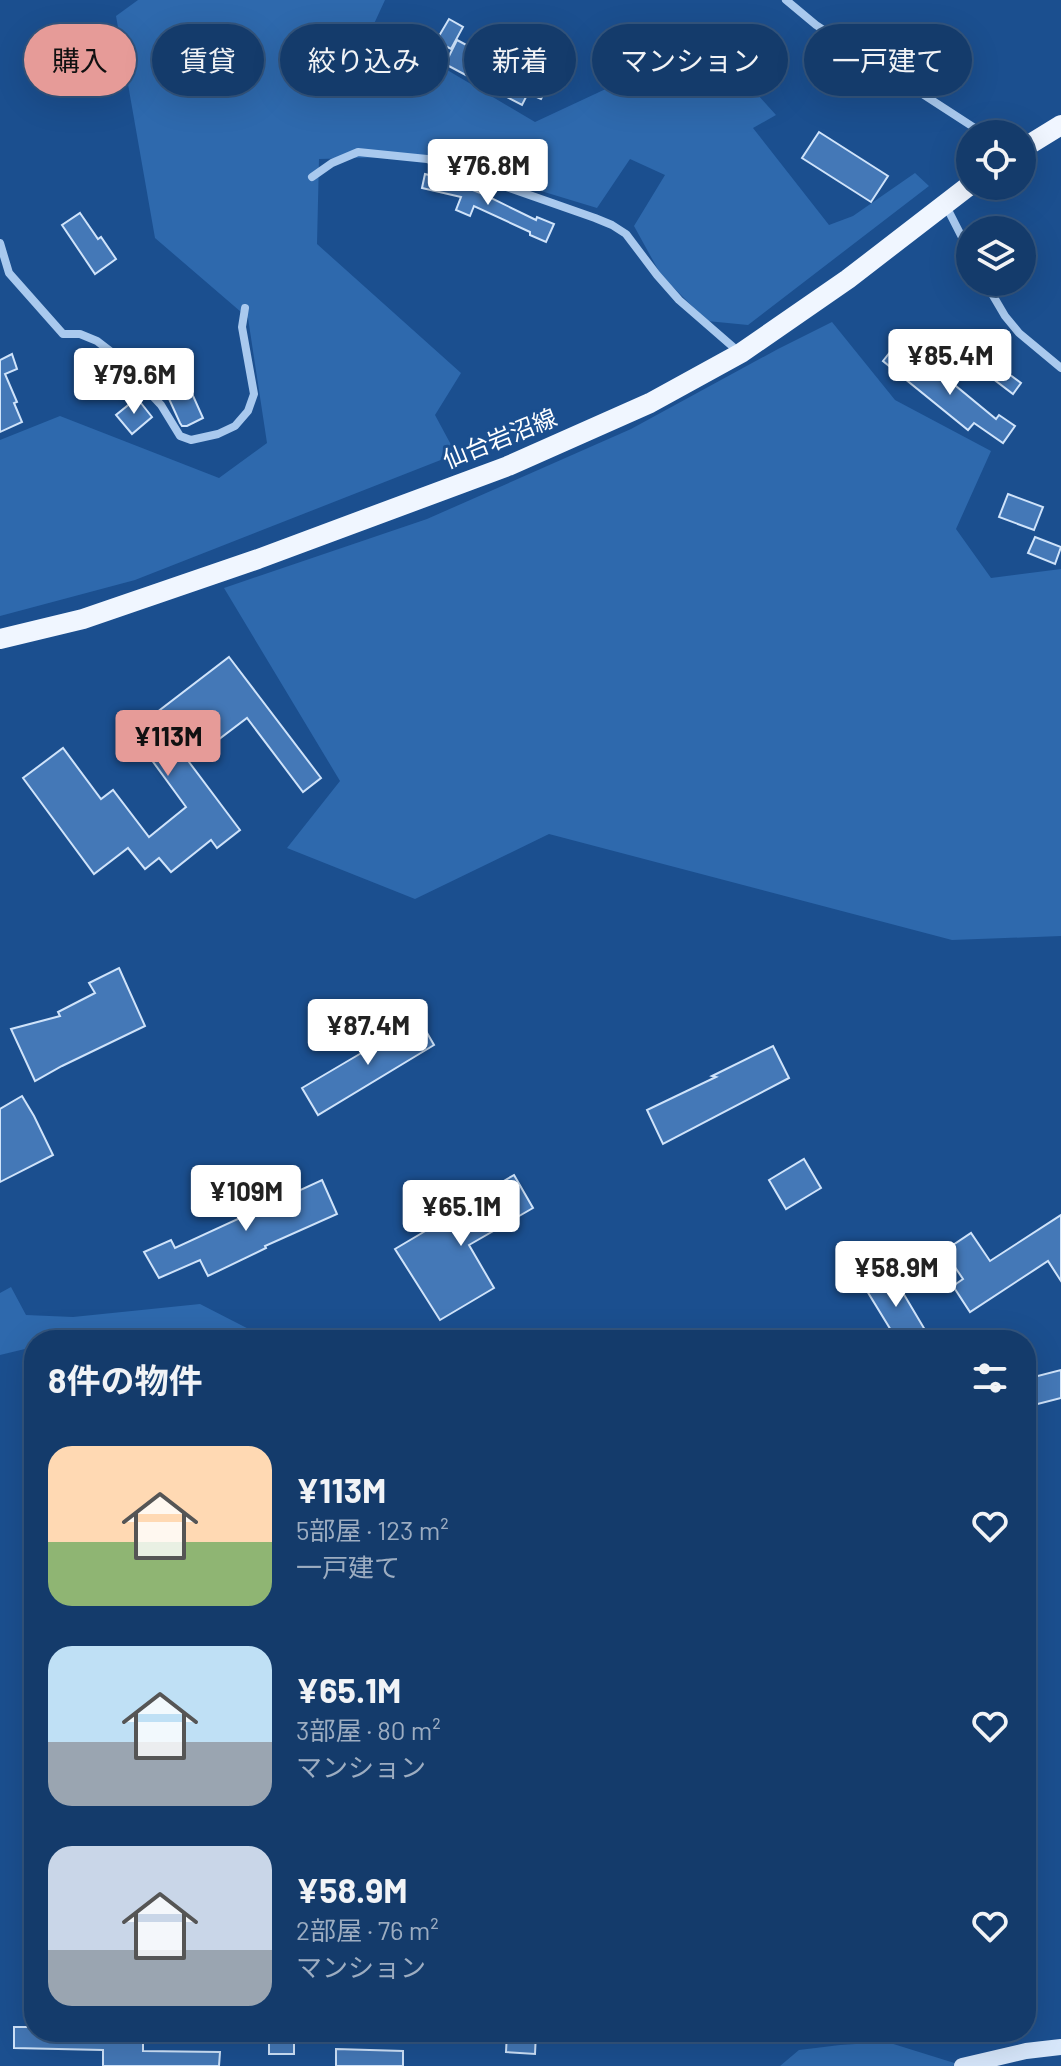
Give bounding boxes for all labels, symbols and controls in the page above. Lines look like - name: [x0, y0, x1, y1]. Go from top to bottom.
- chip: 購入: [24, 24, 136, 96]
- chip: 賃貸: [152, 24, 264, 96]
- chip: 絞り込み: [280, 24, 448, 96]
- chip: 新着: [464, 24, 576, 96]
- chip: マンション: [592, 24, 788, 96]
- chip: 一戸建て: [804, 24, 972, 96]
- map controls: [956, 120, 1036, 296]
- button: locate: [956, 120, 1036, 200]
- pin: ¥76.8M: [423, 139, 553, 207]
- text: ¥76.8M: [446, 149, 530, 180]
- button: layers: [956, 216, 1036, 296]
- pin: ¥85.4M: [885, 329, 1015, 397]
- text: ¥85.4M: [906, 339, 994, 370]
- pin: ¥79.6M: [69, 348, 199, 416]
- text: ¥79.6M: [92, 358, 176, 389]
- street label: 仙台岩沼線: [438, 402, 561, 474]
- pin: ¥113M: [112, 710, 224, 778]
- text: ¥113M: [133, 720, 203, 751]
- pin: ¥87.4M: [303, 999, 433, 1067]
- text: ¥87.4M: [326, 1009, 410, 1040]
- pin: ¥109M: [190, 1165, 302, 1233]
- text: ¥109M: [209, 1175, 283, 1206]
- pin: ¥65.1M: [396, 1180, 526, 1248]
- text: ¥65.1M: [421, 1190, 501, 1221]
- pin: ¥58.9M: [831, 1241, 961, 1309]
- text: ¥58.9M: [853, 1251, 939, 1282]
- icon: filters: [968, 1356, 1012, 1400]
- text: 8件の物件: [48, 1359, 202, 1400]
- text: ¥113M: [296, 1469, 386, 1510]
- icon: home: [112, 1478, 208, 1574]
- icon: heart: [968, 1504, 1012, 1548]
- text: 5部屋 · 123 m²: [296, 1514, 449, 1545]
- text: 一戸建て: [296, 1551, 400, 1582]
- text: ¥65.1M: [296, 1669, 401, 1710]
- icon: home: [112, 1678, 208, 1774]
- icon: heart: [968, 1704, 1012, 1748]
- text: 3部屋 · 80 m²: [296, 1714, 441, 1745]
- text: マンション: [296, 1751, 426, 1782]
- text: ¥58.9M: [296, 1869, 408, 1910]
- icon: home: [112, 1878, 208, 1974]
- icon: heart: [968, 1904, 1012, 1948]
- text: 2部屋 · 76 m²: [296, 1914, 439, 1945]
- text: マンション: [296, 1951, 426, 1982]

